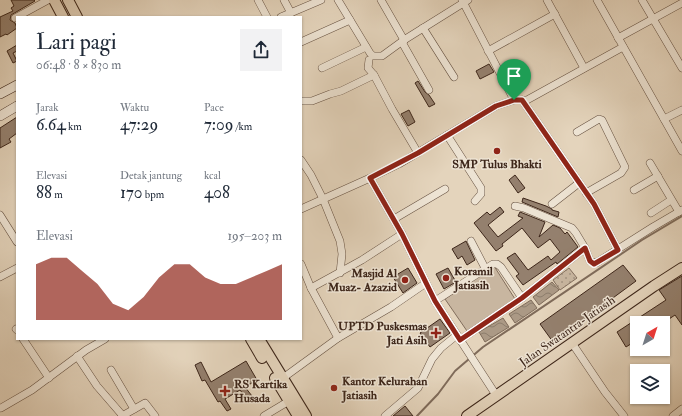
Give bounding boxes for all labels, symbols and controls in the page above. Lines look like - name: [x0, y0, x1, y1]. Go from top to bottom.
- text: Lari pagi: [36, 28, 117, 56]
- button: share: [240, 29, 282, 71]
- text: 06:48 · 8 × 830 m: [36, 57, 121, 73]
- pin: [497, 59, 531, 100]
- icon: arrive: [503, 65, 525, 87]
- text: Jarak: [36, 101, 59, 114]
- text: Waktu: [120, 101, 149, 114]
- text: Pace: [204, 101, 224, 114]
- text: 6.64: [36, 114, 66, 135]
- text: 47:29: [120, 114, 158, 135]
- text: 7:09: [204, 114, 233, 135]
- text: km: [66, 120, 82, 133]
- text: /km: [233, 120, 252, 133]
- marker: SMP Tulus Bhakti: [492, 146, 502, 156]
- place label: SMP Tulus Bhakti: [452, 157, 542, 172]
- text: Elevasi: [36, 169, 67, 182]
- text: Detak jantung: [120, 169, 182, 182]
- text: kcal: [204, 169, 221, 182]
- text: 88: [36, 182, 52, 203]
- text: 170: [120, 182, 143, 203]
- text: 408: [204, 182, 230, 203]
- text: m: [52, 188, 63, 201]
- text: bpm: [143, 188, 164, 201]
- text: Elevasi: [36, 228, 73, 244]
- text: 195–203 m: [227, 228, 282, 244]
- place label: Koramil Jatiasih: [453, 264, 494, 293]
- place label: Masjid Al Muaz- Azazid: [327, 266, 398, 295]
- marker: Koramil Jatiasih: [441, 273, 451, 283]
- marker: Masjid Al Muaz- Azazid: [400, 275, 410, 285]
- street label: Jalan Swatantra-Jatiasih: [516, 292, 619, 371]
- north arrow: [630, 316, 670, 356]
- map controls: [630, 316, 670, 404]
- place label: UPTD Puskesmas Jati Asih: [338, 319, 428, 348]
- marker: UPTD Puskesmas Jati Asih: [430, 327, 442, 339]
- button: layers: [630, 364, 670, 404]
- place label: Kantor Kelurahan Jatiasih: [341, 374, 428, 403]
- place label: RS Kartika Husada: [234, 377, 288, 406]
- marker: Kantor Kelurahan Jatiasih: [329, 383, 339, 393]
- marker: RS Kartika Husada: [219, 385, 231, 397]

